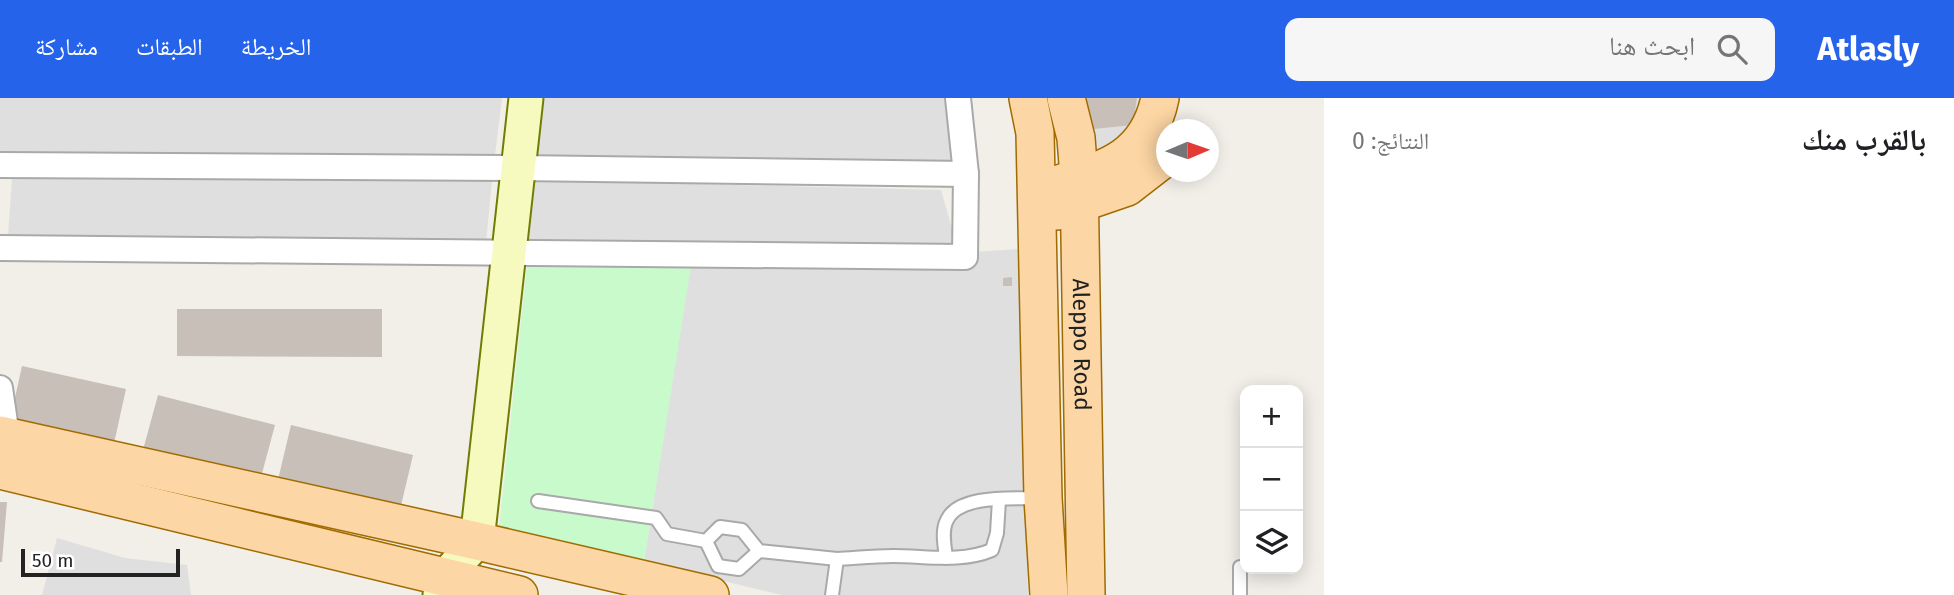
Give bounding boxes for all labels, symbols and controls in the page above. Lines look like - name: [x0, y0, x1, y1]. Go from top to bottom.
- search box: [1285, 18, 1775, 81]
- text: Atlasly: [1817, 29, 1919, 69]
- icon: search: [1713, 30, 1751, 68]
- text: ابحث هنا: [1609, 31, 1695, 62]
- text: مشاركة: [35, 33, 98, 61]
- text: الطبقات: [136, 33, 203, 61]
- text: الخريطة: [241, 33, 311, 61]
- north arrow: [1156, 119, 1219, 182]
- text: بالقرب منك: [1802, 122, 1926, 158]
- text: النتائج: 0: [1352, 127, 1429, 155]
- street label: Aleppo Road: [1067, 278, 1097, 411]
- map controls: [1240, 385, 1303, 574]
- button: +: [1240, 385, 1303, 448]
- button: −: [1240, 448, 1303, 511]
- button: layers: [1240, 511, 1303, 574]
- scale bar: [21, 546, 180, 578]
- text: 50 m: [32, 549, 73, 572]

